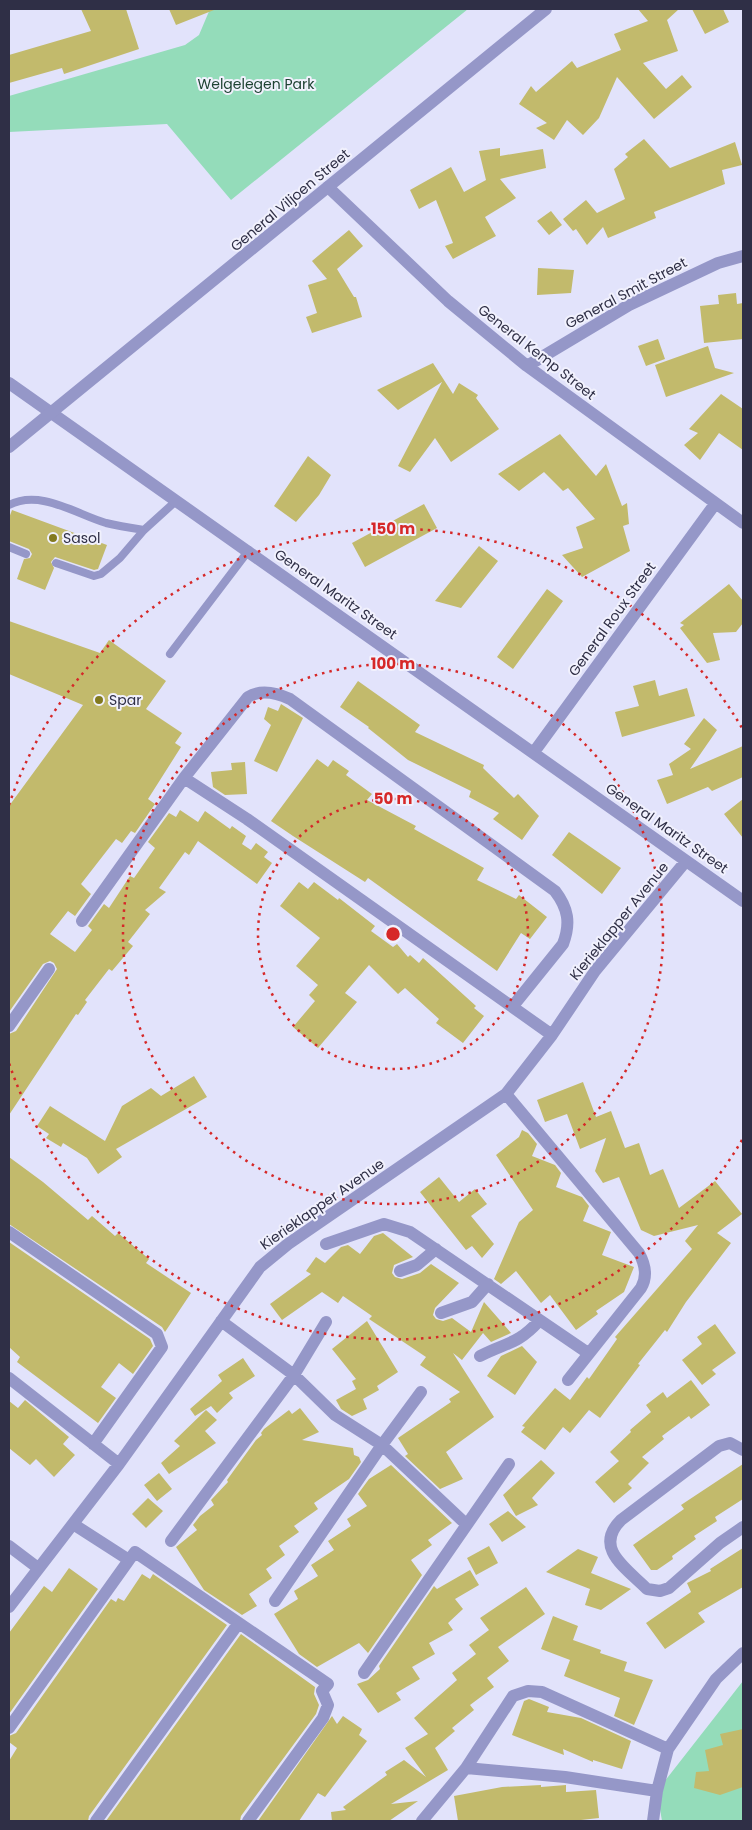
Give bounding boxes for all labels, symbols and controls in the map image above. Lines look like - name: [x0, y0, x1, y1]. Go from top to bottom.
- park label: Welgelegen Park: [198, 74, 315, 94]
- street label: General Viljoen Street: [226, 144, 354, 256]
- street label: General Smit Street: [562, 252, 690, 334]
- street label: General Kemp Street: [474, 300, 600, 404]
- text: 150 m: [371, 518, 415, 539]
- place label: Sasol: [63, 528, 100, 548]
- marker: Sasol: [47, 532, 59, 544]
- street label: General Maritz Street: [271, 544, 401, 644]
- street label: General Roux Street: [564, 558, 660, 680]
- text: 100 m: [371, 653, 415, 674]
- place label: Spar: [109, 690, 141, 710]
- marker: Spar: [93, 694, 105, 706]
- street label: General Maritz Street: [602, 778, 732, 878]
- text: 50 m: [374, 788, 412, 809]
- street label: Kierieklapper Avenue: [565, 857, 673, 984]
- centre of rings: [384, 925, 402, 943]
- street label: Kierieklapper Avenue: [256, 1153, 388, 1254]

